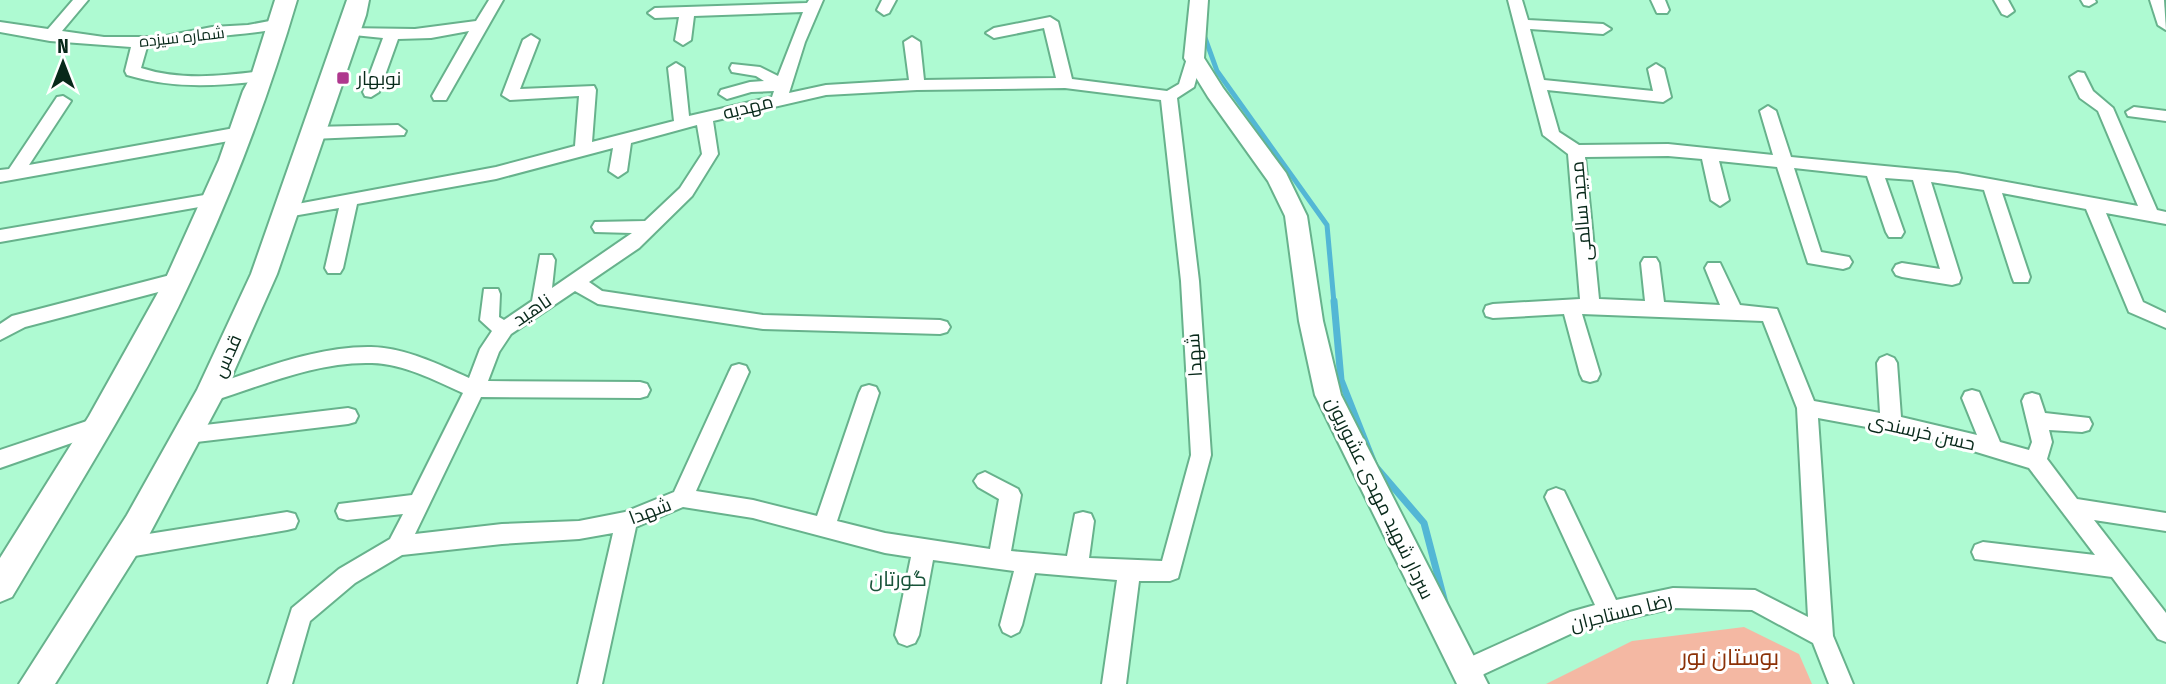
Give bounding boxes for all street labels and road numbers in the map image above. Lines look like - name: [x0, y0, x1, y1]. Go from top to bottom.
- street label: شماره سیزده: [138, 23, 226, 51]
- street label: مهدیه: [720, 90, 776, 124]
- street label: مجید سالمی: [1565, 160, 1597, 262]
- street label: ناهید: [508, 289, 556, 331]
- street label: قدس: [207, 331, 247, 381]
- street label: شهدا: [1181, 332, 1207, 378]
- street label: سردار شهید مهدی عشوریون: [1321, 393, 1439, 603]
- street label: حسن خرسندی: [1866, 409, 1978, 455]
- street label: شهدا: [626, 492, 674, 530]
- street label: رضا مستاجران: [1568, 588, 1674, 636]

